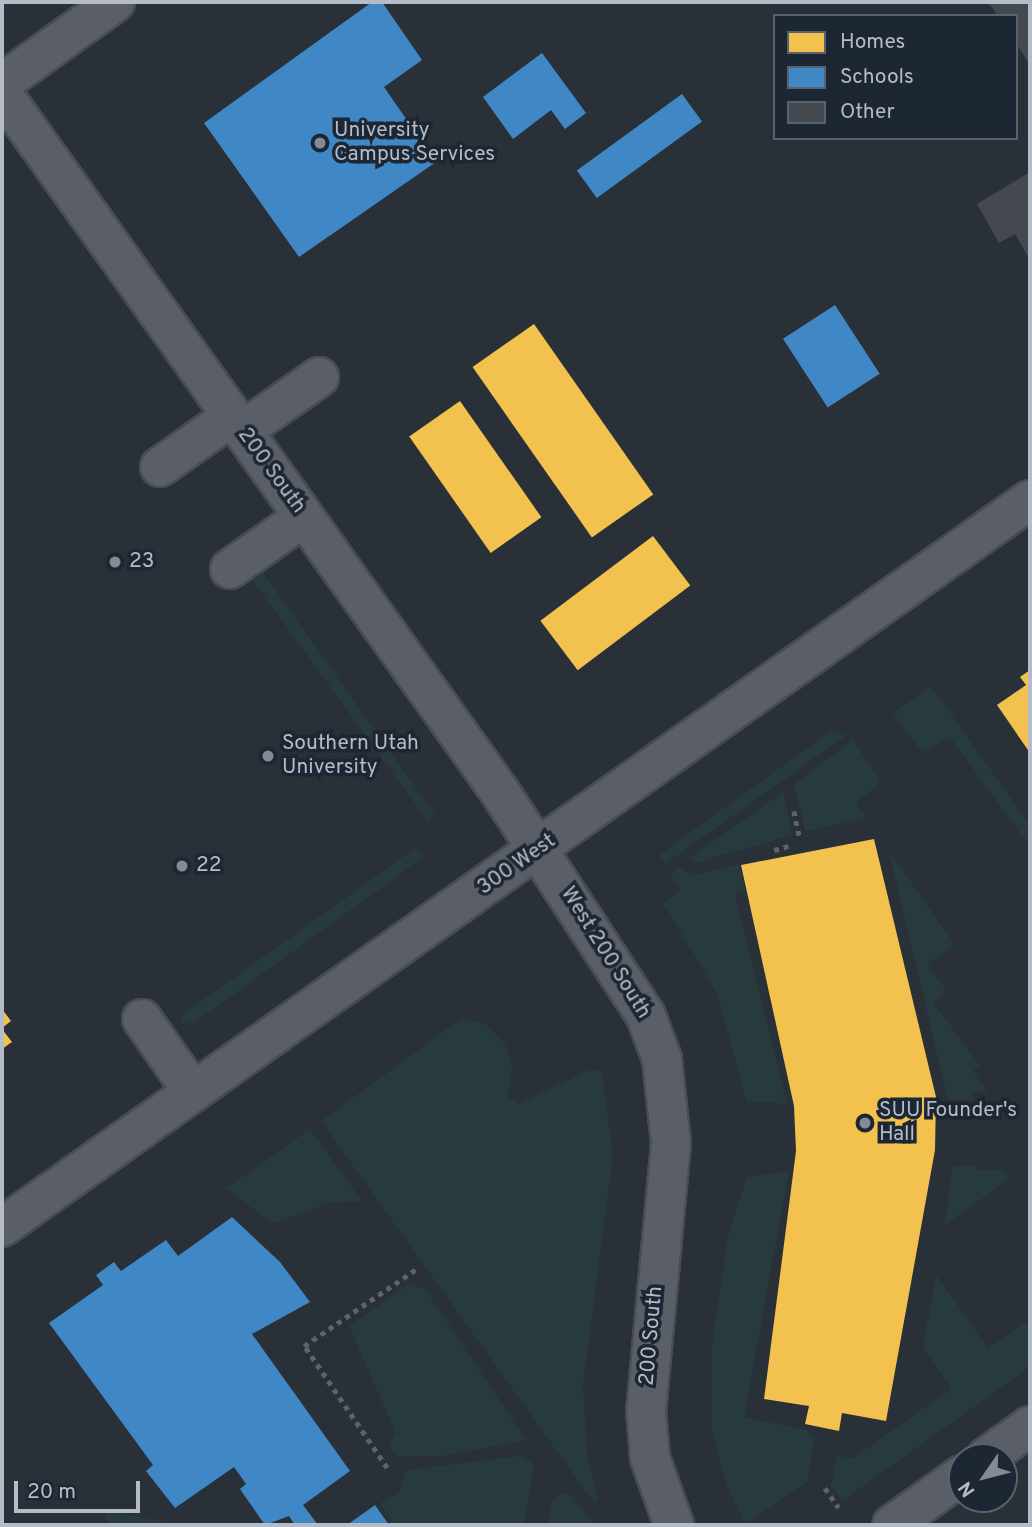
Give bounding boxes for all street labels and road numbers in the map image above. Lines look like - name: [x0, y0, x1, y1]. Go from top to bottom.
- street label: 200 South: [232, 423, 310, 519]
- street label: 300 West: [473, 829, 561, 901]
- street label: West 200 South: [554, 883, 656, 1023]
- street label: 200 South: [635, 1285, 669, 1387]

